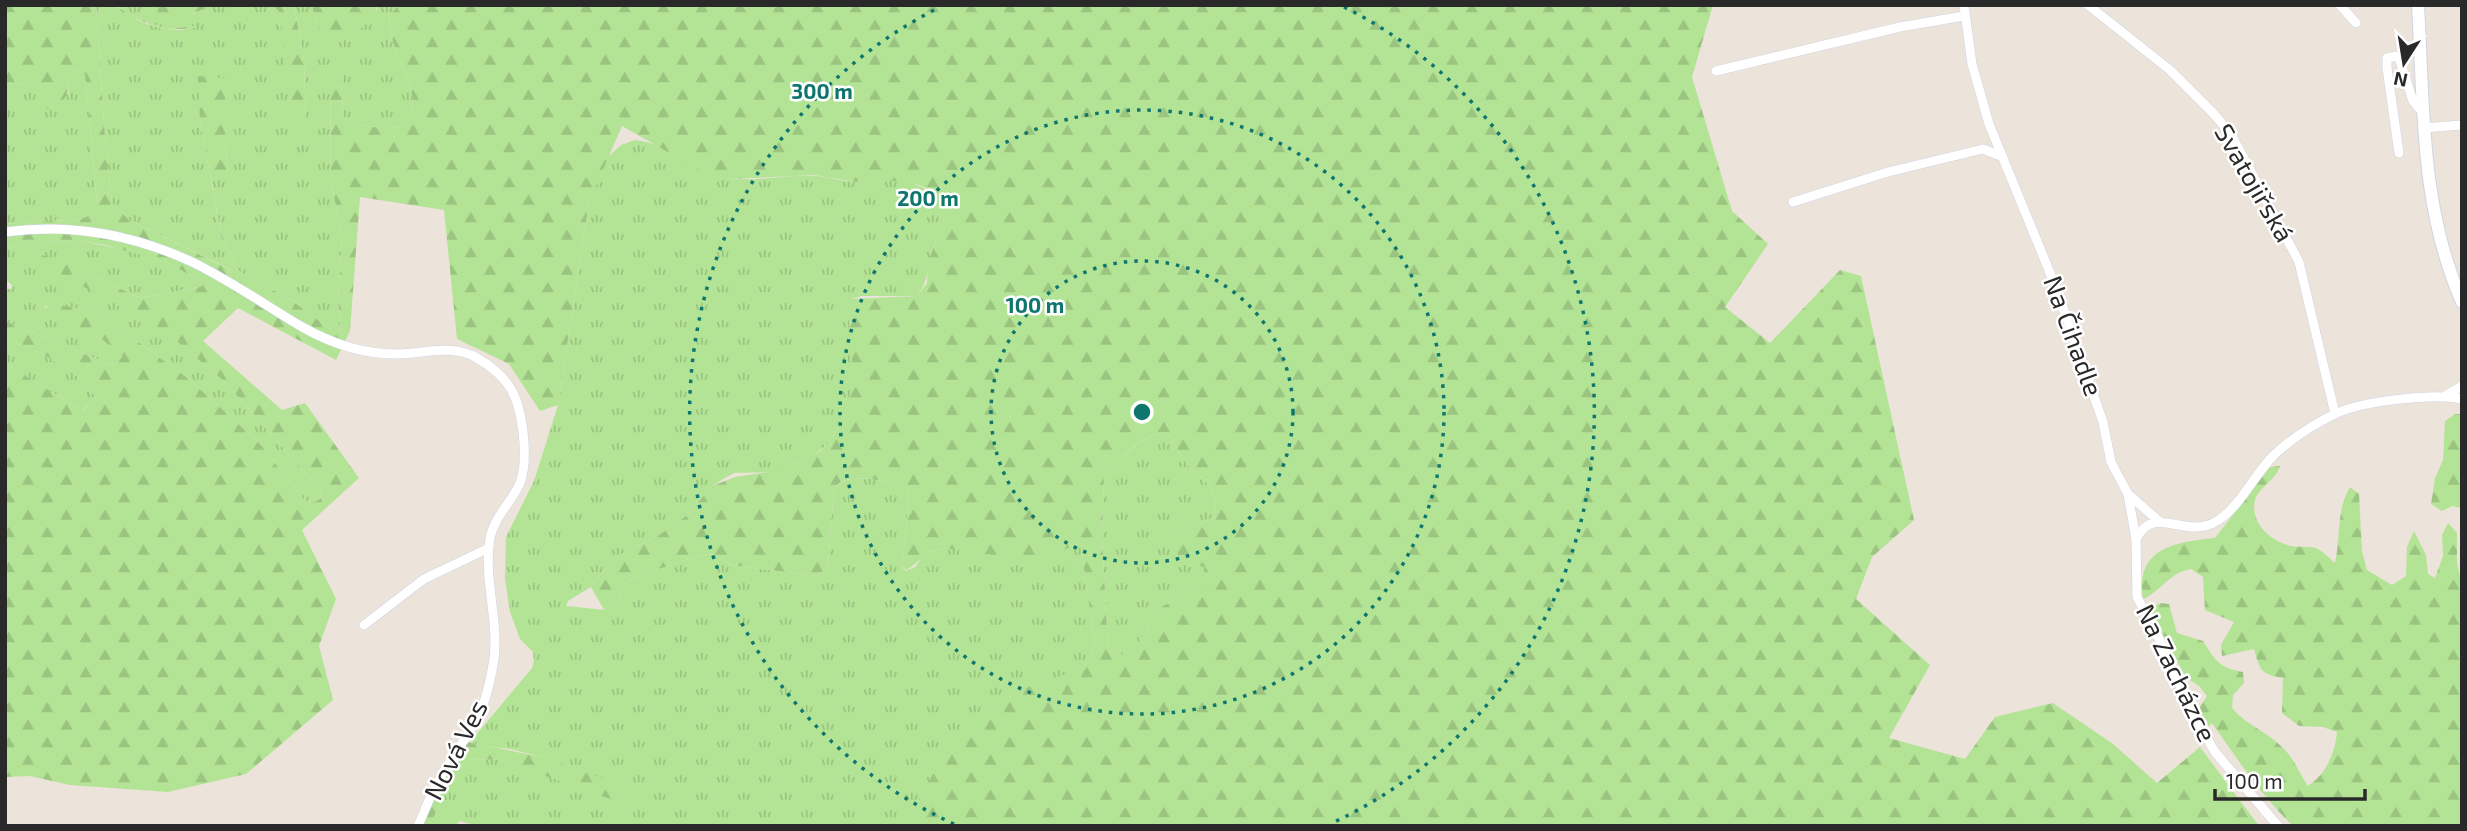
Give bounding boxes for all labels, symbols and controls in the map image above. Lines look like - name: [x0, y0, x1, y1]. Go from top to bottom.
- north arrow: [2369, 28, 2439, 98]
- text: N: [2391, 67, 2409, 93]
- text: 300 m: [791, 78, 853, 103]
- street label: Svatojiřská: [2209, 118, 2301, 247]
- text: 200 m: [897, 185, 959, 210]
- street label: Na Čihadle: [2038, 271, 2110, 400]
- text: 100 m: [1006, 292, 1064, 317]
- centre of rings: [1130, 400, 1154, 424]
- street label: Na Zacházce: [2131, 598, 2224, 746]
- street label: Nová Ves: [416, 694, 493, 804]
- scale bar: [2215, 758, 2366, 802]
- text: 100 m: [2226, 768, 2283, 793]

